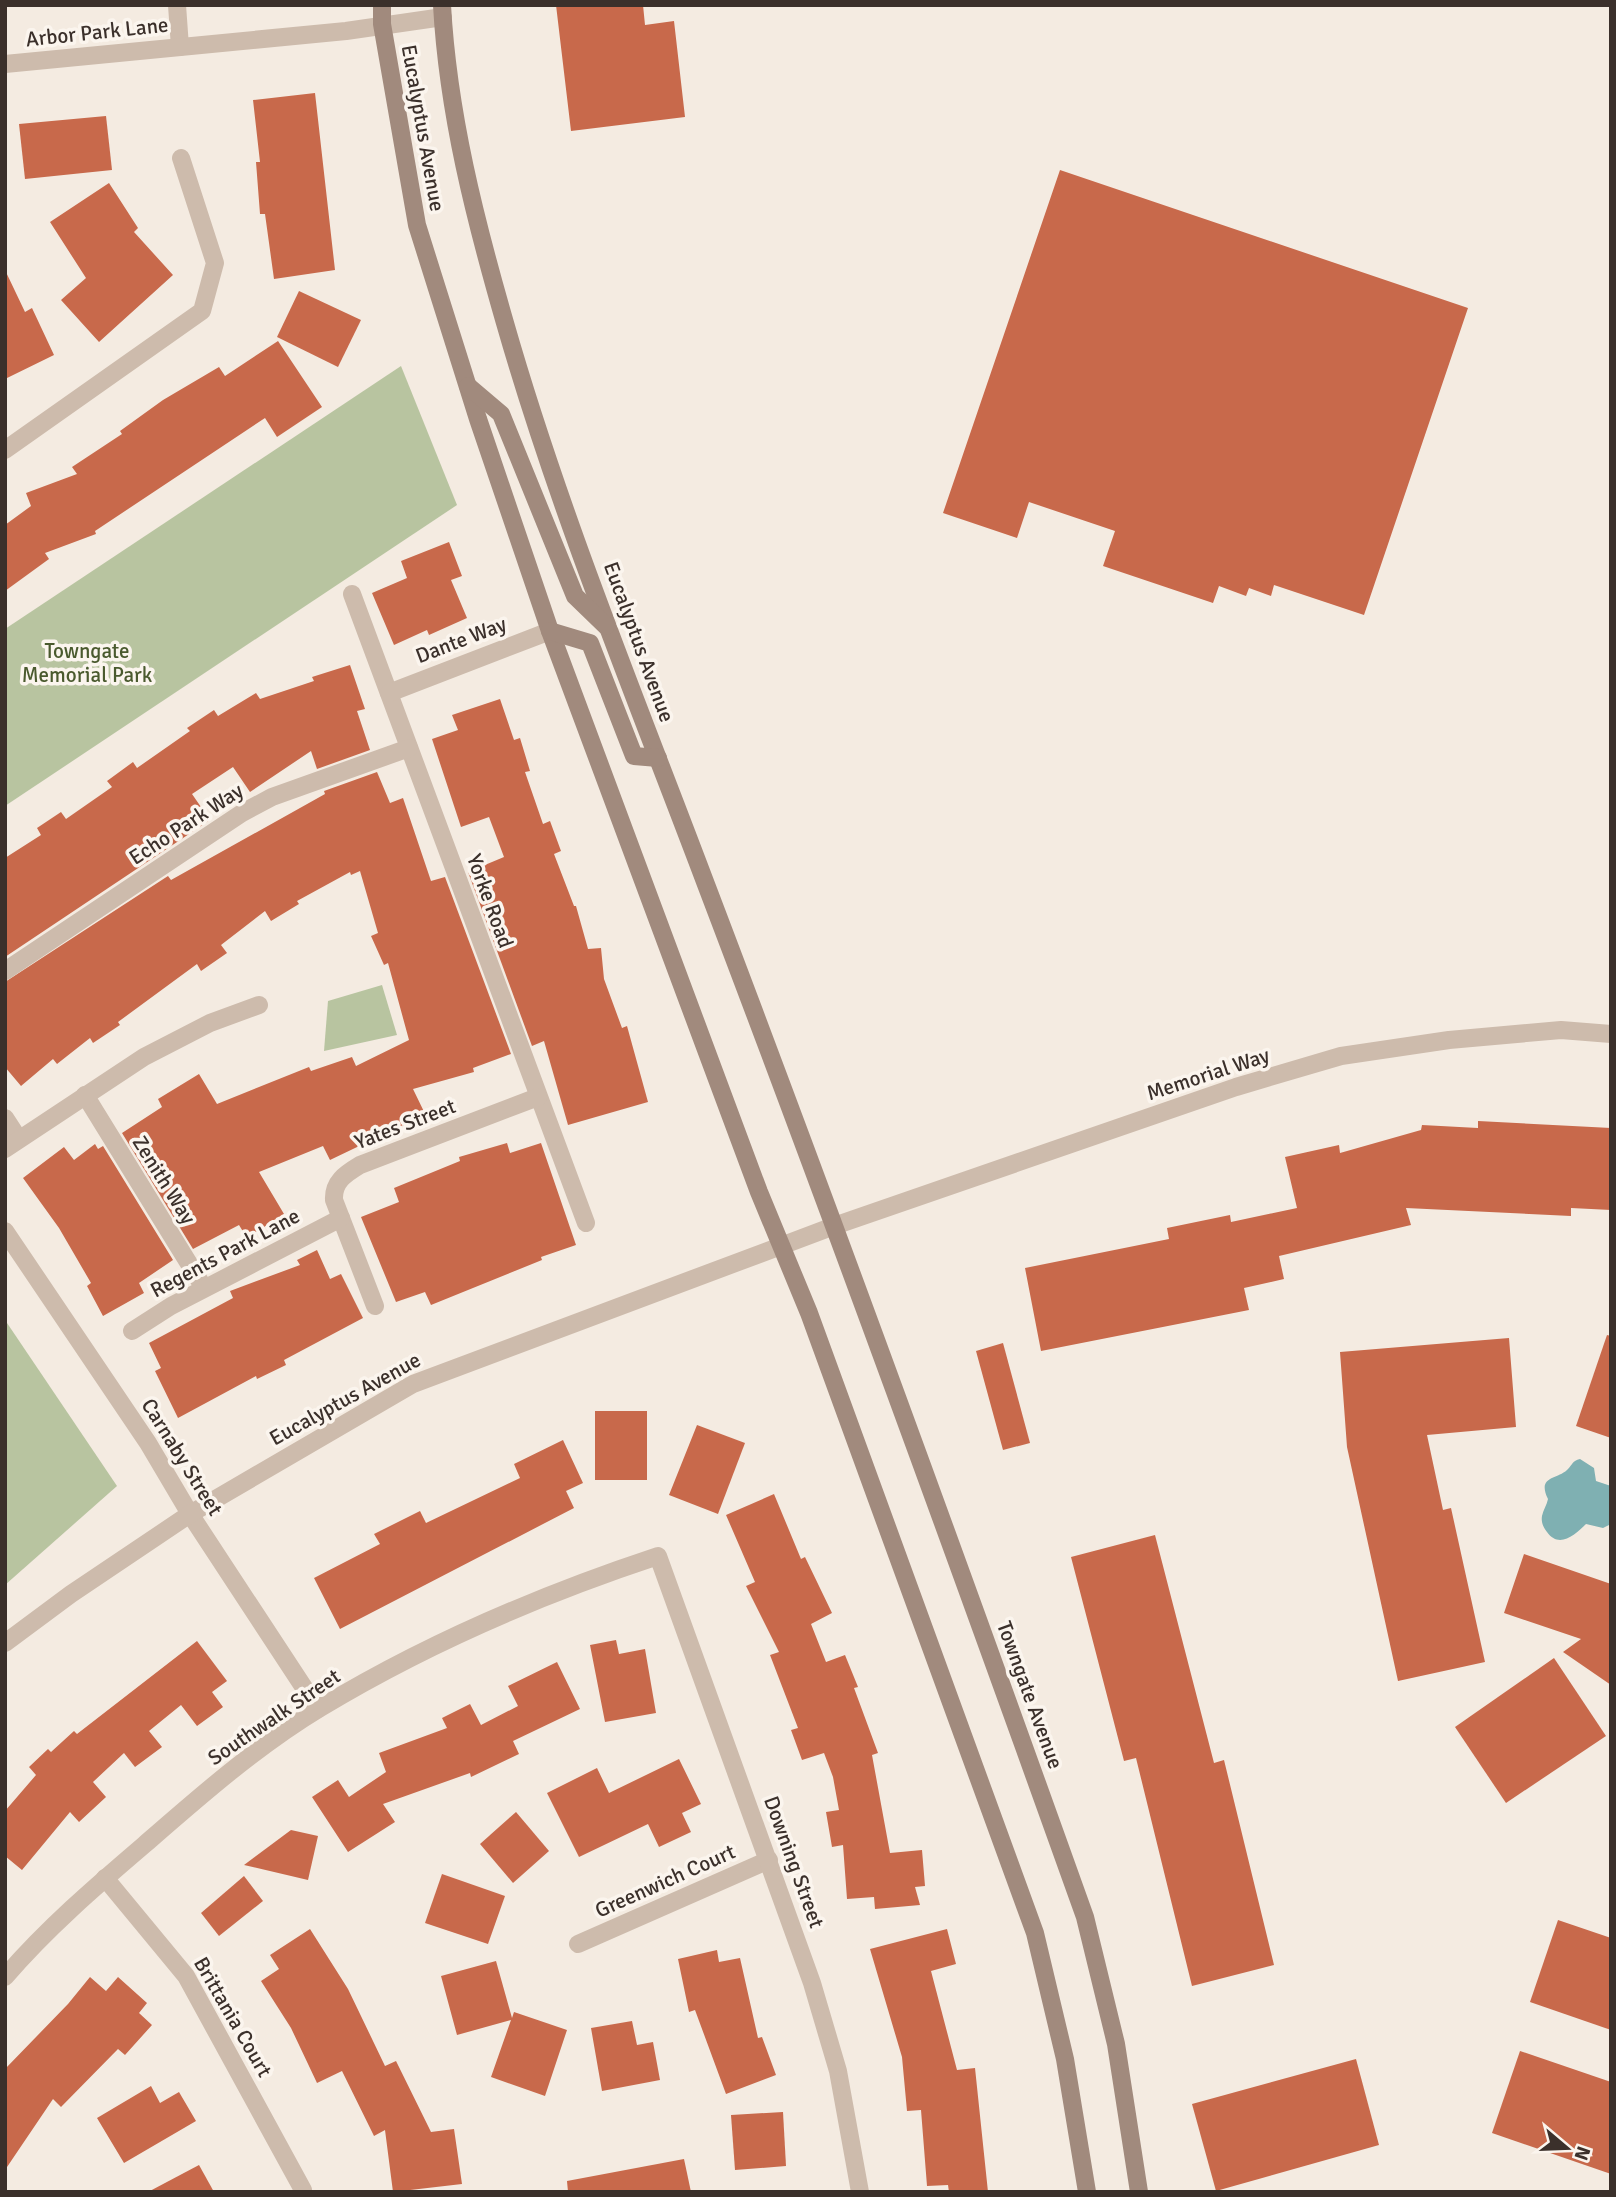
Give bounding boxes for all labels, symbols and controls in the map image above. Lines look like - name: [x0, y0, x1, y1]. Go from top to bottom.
- street label: Arbor Park Lane: [24, 12, 170, 52]
- street label: Eucalyptus Avenue: [396, 43, 450, 213]
- street label: Eucalyptus Avenue: [598, 558, 680, 726]
- street label: Dante Way: [412, 611, 510, 669]
- park label: Towngate Memorial Park: [22, 638, 153, 688]
- street label: Echo Park Way: [124, 777, 248, 871]
- street label: Yorke Road: [461, 850, 519, 952]
- street label: Memorial Way: [1143, 1042, 1273, 1106]
- street label: Yates Street: [351, 1093, 459, 1155]
- street label: Zenith Way: [127, 1131, 201, 1229]
- street label: Regents Park Lane: [146, 1203, 304, 1303]
- street label: Eucalyptus Avenue: [265, 1347, 425, 1451]
- street label: Carnaby Street: [136, 1394, 228, 1520]
- street label: Towngate Avenue: [991, 1618, 1069, 1772]
- street label: Southwalk Street: [203, 1663, 345, 1771]
- street label: Downing Street: [758, 1792, 830, 1932]
- street label: Greenwich Court: [591, 1839, 739, 1923]
- street label: Brittania Court: [188, 1952, 278, 2082]
- north arrow: [1532, 2113, 1602, 2183]
- text: N: [1569, 2143, 1596, 2163]

